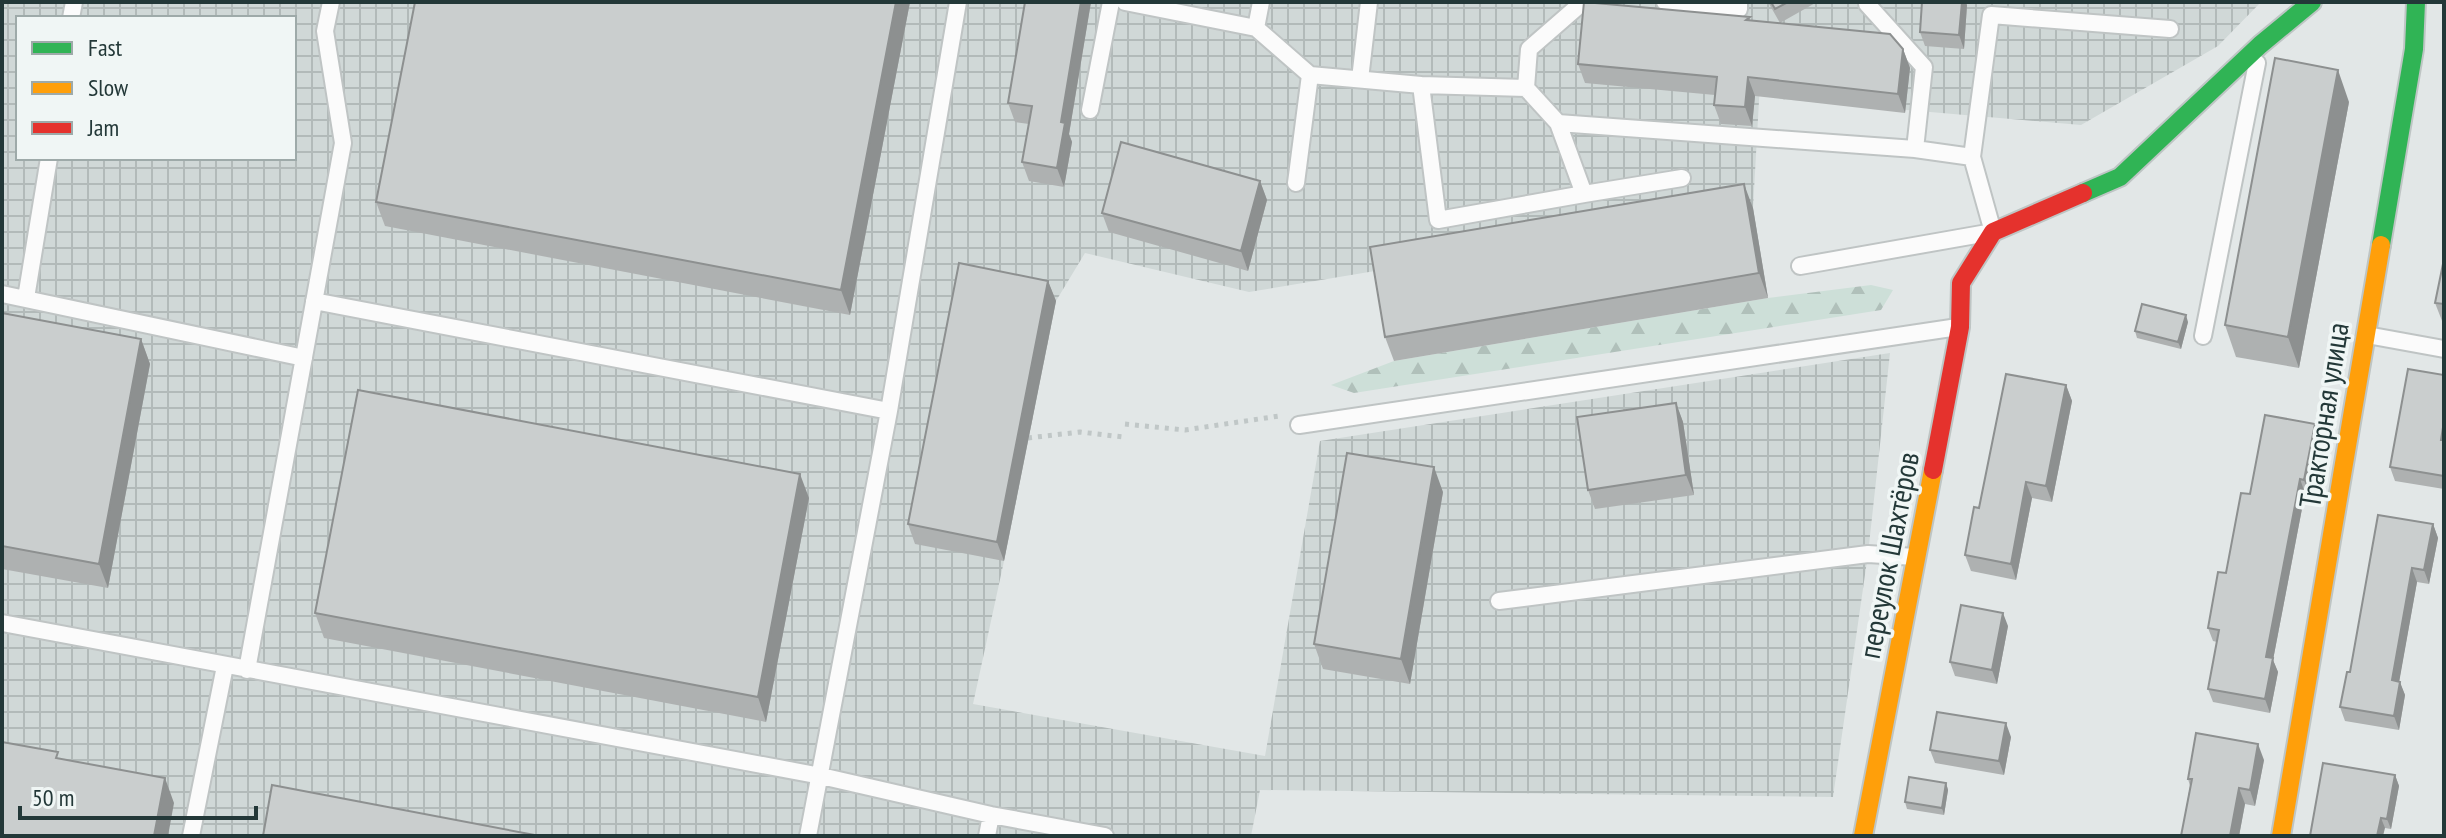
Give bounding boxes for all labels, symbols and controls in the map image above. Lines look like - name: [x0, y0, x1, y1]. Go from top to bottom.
- legend: [16, 16, 296, 160]
- text: Fast: [88, 32, 123, 63]
- text: Slow: [88, 72, 129, 103]
- text: Jam: [87, 112, 119, 143]
- street label: Тракторная улица: [2289, 320, 2357, 510]
- street label: переулок Шахтёров: [1849, 448, 1927, 662]
- scale bar: [20, 770, 256, 820]
- text: 50 m: [32, 782, 74, 813]

